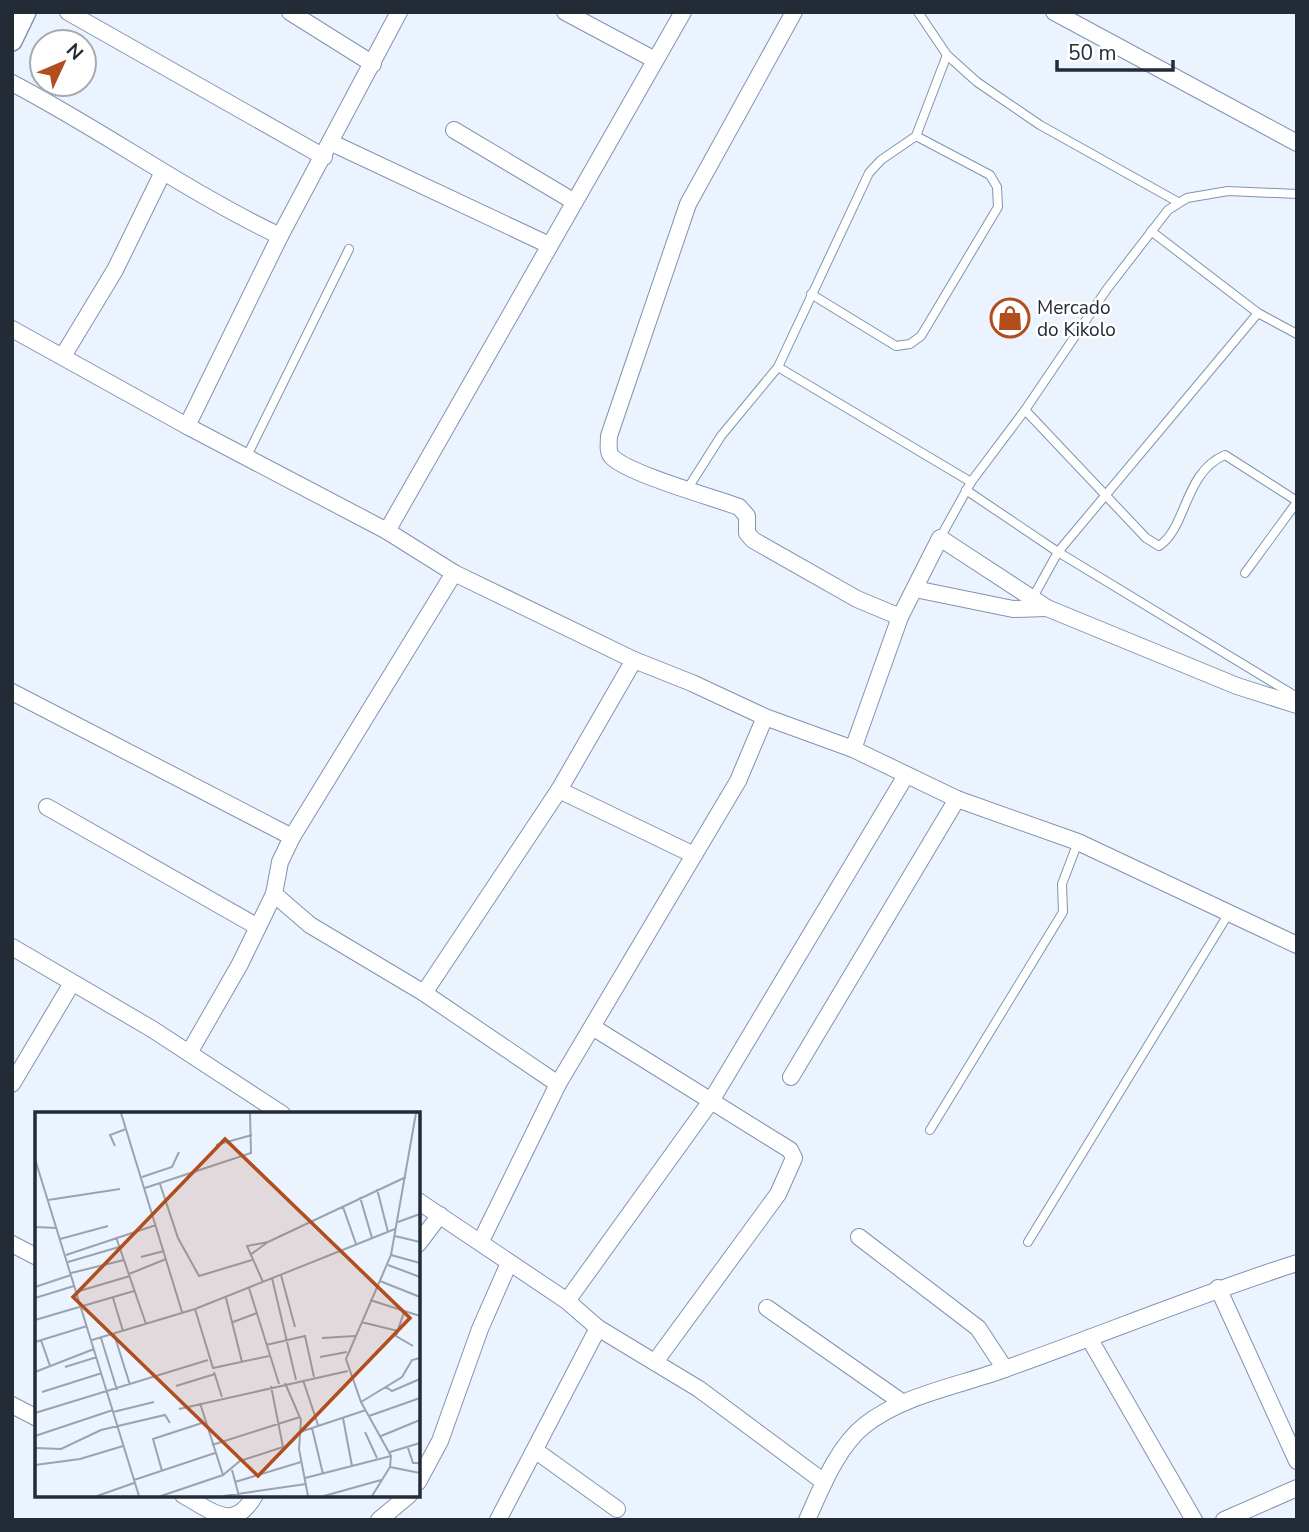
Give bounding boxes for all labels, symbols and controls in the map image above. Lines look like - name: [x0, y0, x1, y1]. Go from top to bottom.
- north arrow: [28, 28, 98, 98]
- scale bar: [1057, 28, 1172, 72]
- text: N: [60, 38, 89, 66]
- text: 50 m: [1068, 39, 1117, 67]
- place label: Mercado do Kikolo: [1037, 295, 1116, 343]
- shop icon: Mercado do Kikolo: [989, 297, 1031, 339]
- inset map: [35, 1112, 420, 1497]

